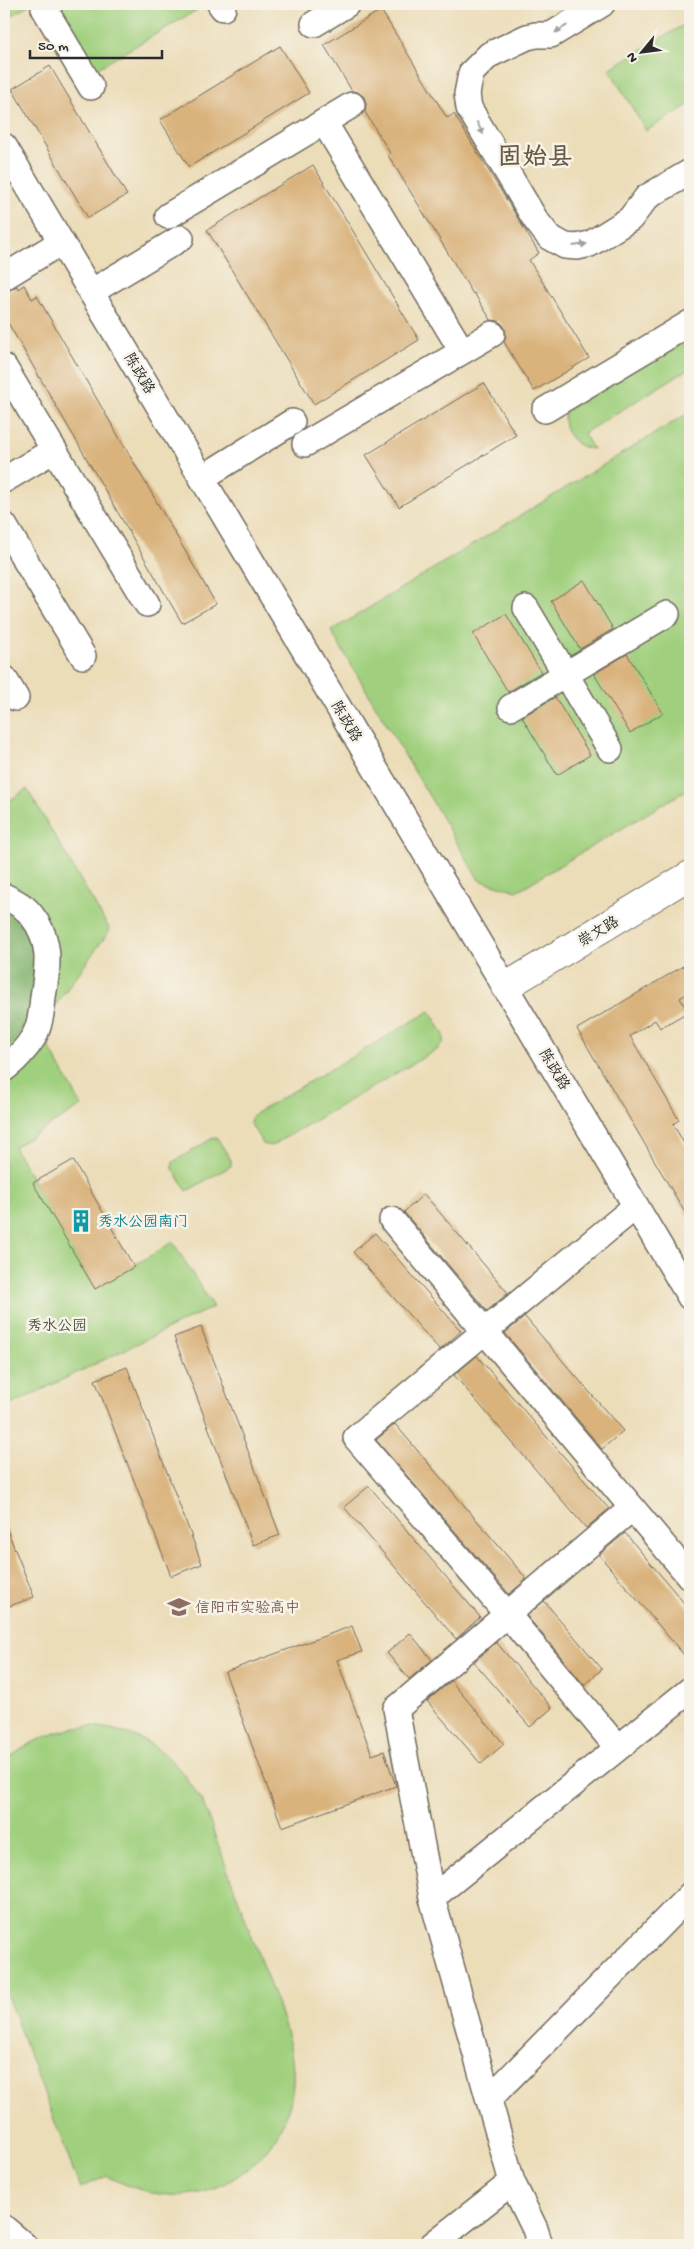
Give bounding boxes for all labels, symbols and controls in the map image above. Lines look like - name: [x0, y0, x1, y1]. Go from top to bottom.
- one-way arrow: [554, 25, 567, 34]
- scale bar: [30, 28, 162, 60]
- north arrow: [616, 28, 666, 78]
- text: 50 m: [38, 38, 69, 56]
- text: N: [623, 49, 642, 65]
- one-way arrow: [476, 122, 485, 135]
- district label: 固始县: [497, 144, 573, 174]
- one-way arrow: [572, 241, 588, 249]
- street label: 陈政路: [119, 350, 158, 398]
- street label: 陈政路: [326, 698, 365, 746]
- street label: 崇文路: [575, 913, 623, 952]
- street label: 陈政路: [534, 1046, 573, 1094]
- building icon: 秀水公园南门: [68, 1208, 94, 1234]
- place label: 秀水公园南门: [98, 1213, 188, 1232]
- park label: 秀水公园: [27, 1318, 87, 1336]
- school or university icon: 信阳市实验高中: [166, 1594, 192, 1620]
- place label: 信阳市实验高中: [195, 1600, 300, 1618]

